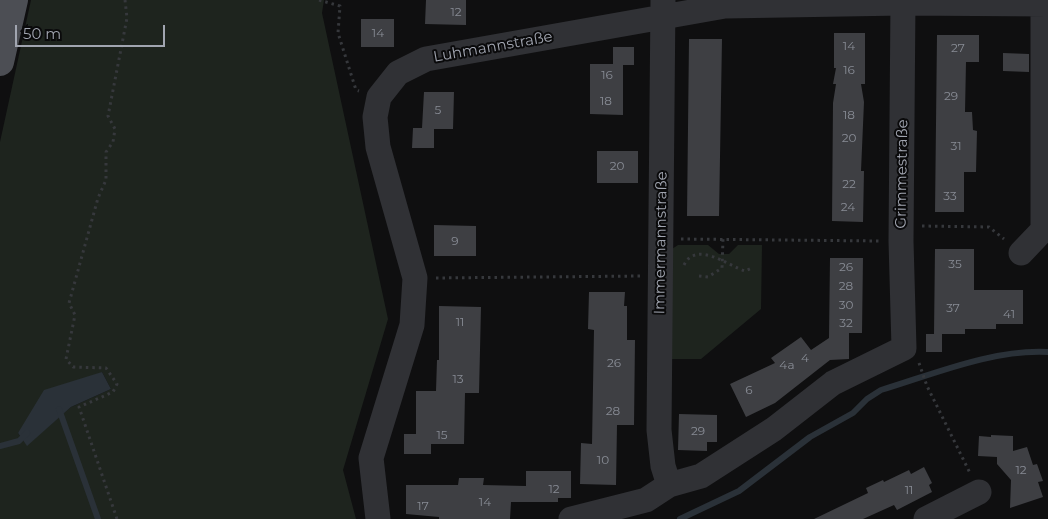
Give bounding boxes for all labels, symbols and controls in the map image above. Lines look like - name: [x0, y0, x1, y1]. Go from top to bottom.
- house number: 12: [450, 5, 462, 19]
- scale bar: [18, 15, 168, 47]
- text: 50 m: [23, 24, 61, 43]
- house number: 14: [372, 26, 384, 40]
- street label: Luhmannstraße: [432, 28, 554, 66]
- house number: 14: [843, 39, 855, 53]
- house number: 27: [951, 41, 965, 55]
- house number: 16: [843, 63, 855, 77]
- house number: 16: [601, 68, 613, 82]
- house number: 29: [944, 89, 958, 103]
- house number: 18: [600, 94, 612, 108]
- house number: 5: [435, 103, 441, 117]
- house number: 18: [843, 108, 855, 122]
- street label: Grimmestraße: [892, 119, 912, 229]
- house number: 20: [842, 131, 856, 145]
- house number: 31: [950, 139, 962, 153]
- house number: 20: [610, 159, 624, 173]
- street label: Immermannstraße: [651, 171, 671, 315]
- house number: 22: [842, 177, 856, 191]
- house number: 33: [943, 189, 957, 203]
- house number: 24: [841, 200, 855, 214]
- house number: 9: [451, 234, 459, 248]
- house number: 35: [948, 257, 962, 271]
- house number: 26: [839, 260, 853, 274]
- house number: 28: [839, 279, 853, 293]
- house number: 30: [839, 298, 853, 312]
- house number: 37: [946, 301, 960, 315]
- house number: 41: [1003, 307, 1015, 321]
- house number: 11: [456, 315, 464, 329]
- house number: 32: [839, 316, 853, 330]
- house number: 4: [801, 351, 809, 365]
- house number: 26: [607, 356, 621, 370]
- house number: 4a: [779, 358, 795, 372]
- house number: 13: [452, 372, 464, 386]
- house number: 6: [745, 383, 753, 397]
- house number: 28: [606, 404, 620, 418]
- house number: 29: [691, 424, 705, 438]
- house number: 15: [436, 428, 448, 442]
- house number: 10: [597, 453, 609, 467]
- house number: 12: [1015, 463, 1027, 477]
- house number: 12: [548, 482, 560, 496]
- house number: 11: [905, 483, 913, 497]
- house number: 14: [479, 495, 491, 509]
- house number: 17: [417, 499, 429, 513]

